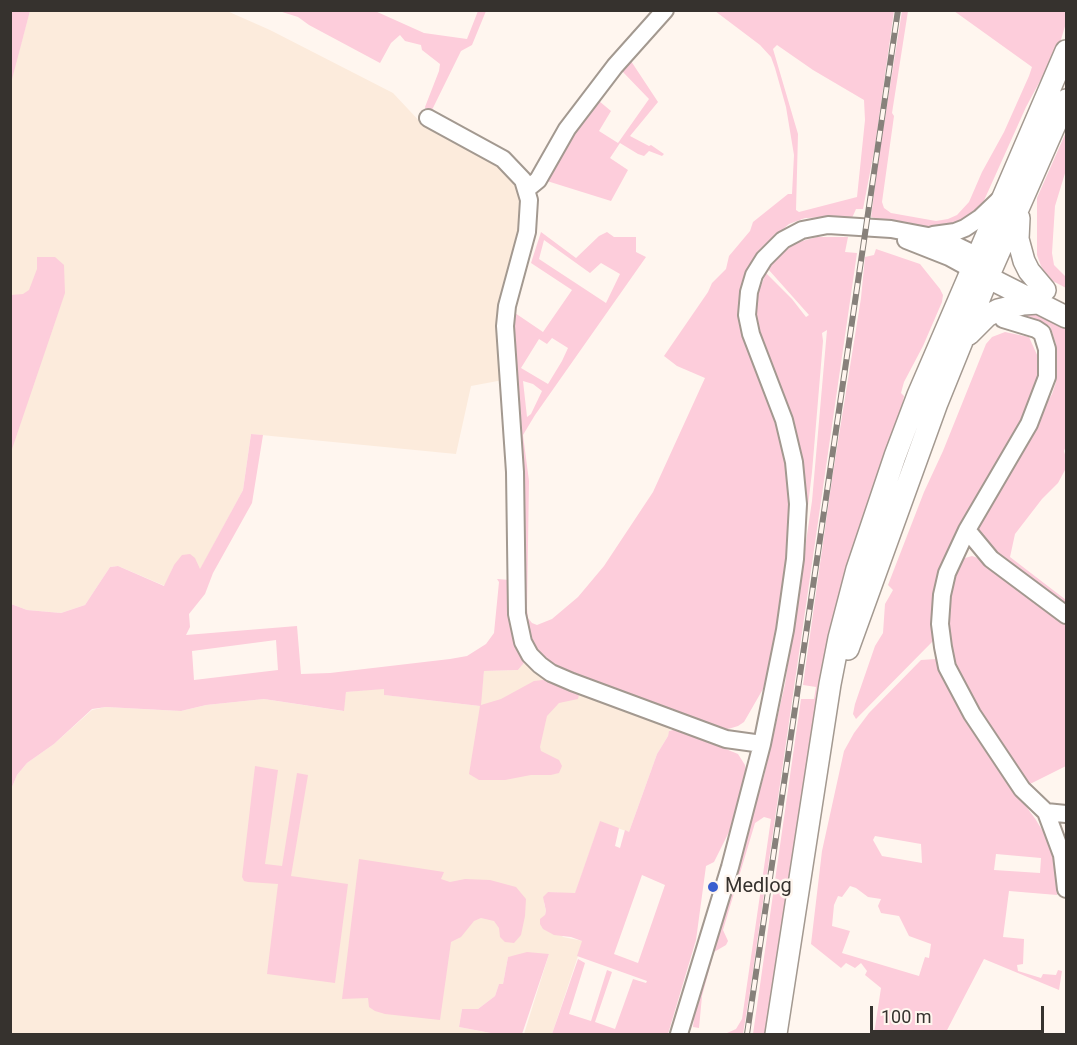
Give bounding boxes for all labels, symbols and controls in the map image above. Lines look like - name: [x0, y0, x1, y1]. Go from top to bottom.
- place label: Medlog: [725, 875, 792, 899]
- marker: Medlog: [706, 880, 720, 894]
- scale bar: [873, 994, 1047, 1032]
- text: 100 m: [881, 1006, 932, 1027]

